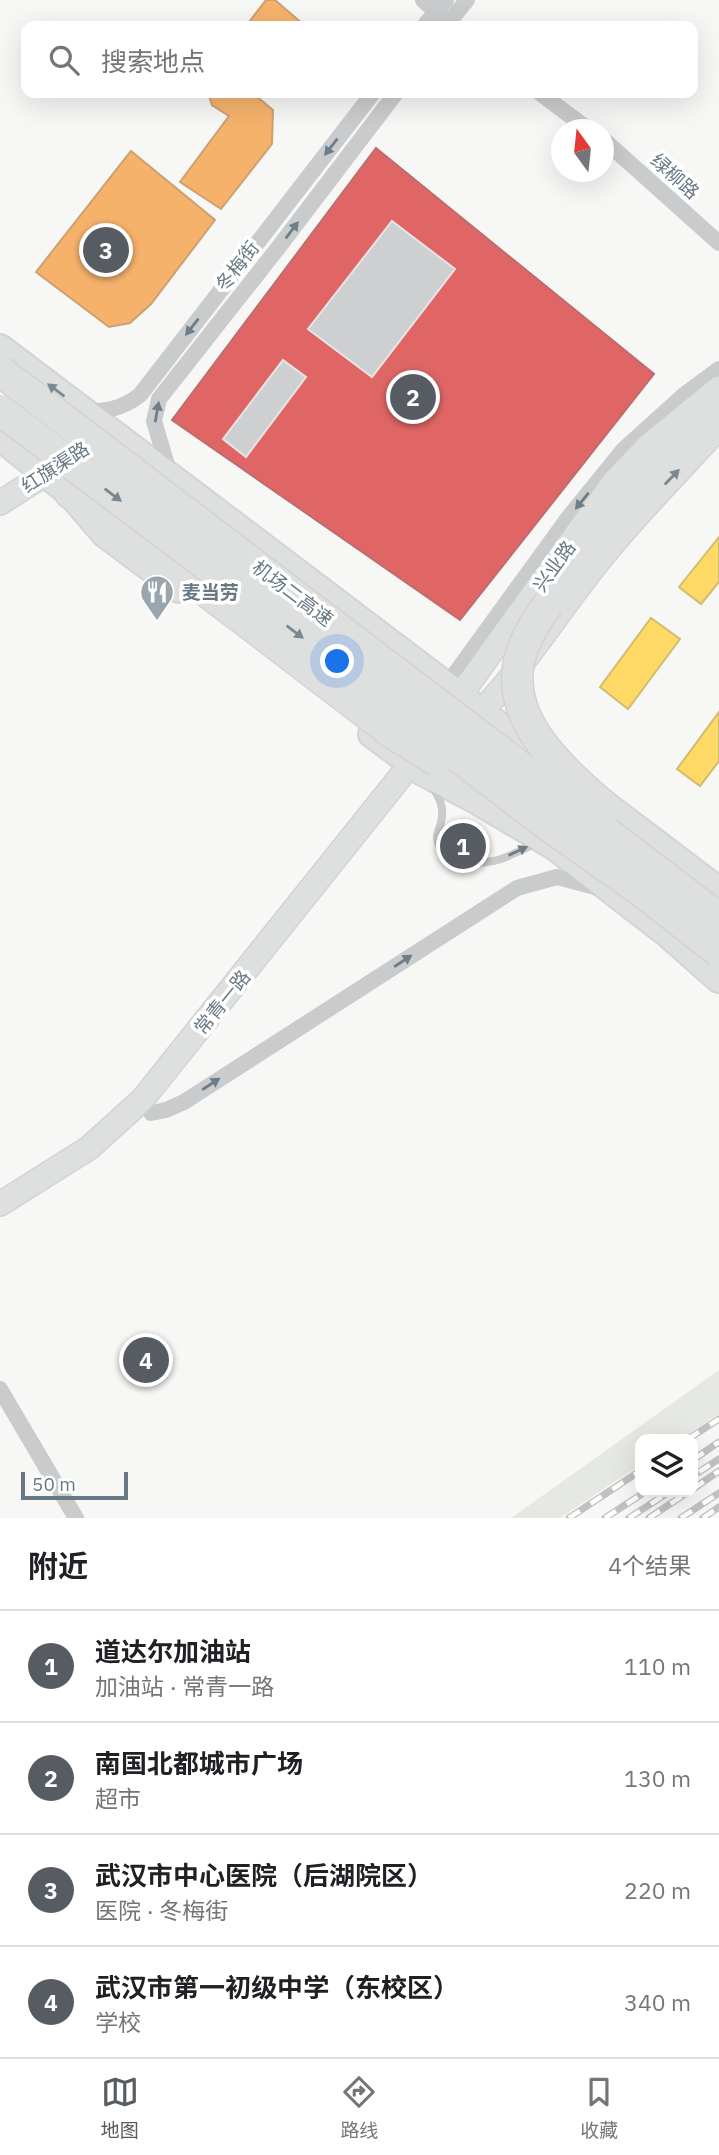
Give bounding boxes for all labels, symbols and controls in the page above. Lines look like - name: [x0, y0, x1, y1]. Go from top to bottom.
- search box: [21, 21, 698, 98]
- icon: search: [45, 41, 83, 79]
- text: 搜索地点: [101, 44, 205, 78]
- north arrow: [551, 119, 614, 182]
- one-way arrow: [324, 138, 338, 156]
- street label: 绿柳路: [646, 148, 704, 204]
- one-way arrow: [284, 221, 298, 239]
- pin: 3: [83, 224, 129, 276]
- street label: 冬梅街: [210, 236, 264, 296]
- one-way arrow: [185, 318, 199, 336]
- pin: 2: [390, 371, 436, 423]
- one-way arrow: [47, 383, 65, 397]
- one-way arrow: [152, 401, 163, 423]
- street label: 红旗渠路: [17, 436, 93, 498]
- one-way arrow: [664, 469, 680, 486]
- one-way arrow: [104, 488, 122, 502]
- one-way arrow: [575, 491, 590, 509]
- street label: 兴业路: [528, 536, 580, 596]
- street label: 机场二高速: [248, 555, 338, 631]
- restaurant icon: 麦当劳: [138, 573, 176, 622]
- place label: 麦当劳: [182, 580, 239, 604]
- one-way arrow: [286, 624, 304, 638]
- your location: [320, 644, 354, 678]
- pin: 1: [440, 820, 486, 872]
- one-way arrow: [508, 845, 528, 857]
- one-way arrow: [393, 955, 413, 968]
- street label: 常青一路: [189, 965, 255, 1039]
- one-way arrow: [202, 1078, 221, 1091]
- pin: 4: [123, 1334, 169, 1386]
- map controls: [635, 1434, 698, 1497]
- button: layers: [635, 1434, 698, 1497]
- scale bar: [21, 1469, 128, 1501]
- text: 50 m: [32, 1472, 76, 1496]
- text: 附近: [28, 1546, 88, 1585]
- text: 4个结果: [608, 1550, 691, 1580]
- text: 道达尔加油站: [95, 1634, 251, 1668]
- text: 1: [44, 1651, 58, 1681]
- text: 110 m: [624, 1651, 691, 1681]
- text: 加油站 · 常青一路: [95, 1671, 274, 1701]
- text: 南国北都城市广场: [95, 1746, 303, 1780]
- text: 2: [44, 1763, 58, 1793]
- text: 130 m: [624, 1763, 691, 1793]
- text: 超市: [95, 1783, 141, 1813]
- text: 武汉市中心医院（后湖院区）: [95, 1858, 433, 1892]
- text: 3: [44, 1875, 58, 1905]
- text: 220 m: [624, 1875, 691, 1905]
- text: 医院 · 冬梅街: [95, 1895, 228, 1925]
- text: 武汉市第一初级中学（东校区）: [95, 1970, 459, 2004]
- text: 4: [44, 1987, 58, 2017]
- text: 340 m: [624, 1987, 691, 2017]
- text: 学校: [95, 2007, 141, 2037]
- tab: 地图: [101, 2073, 139, 2142]
- tab: 路线: [340, 2073, 378, 2142]
- tab: 收藏: [580, 2073, 618, 2142]

